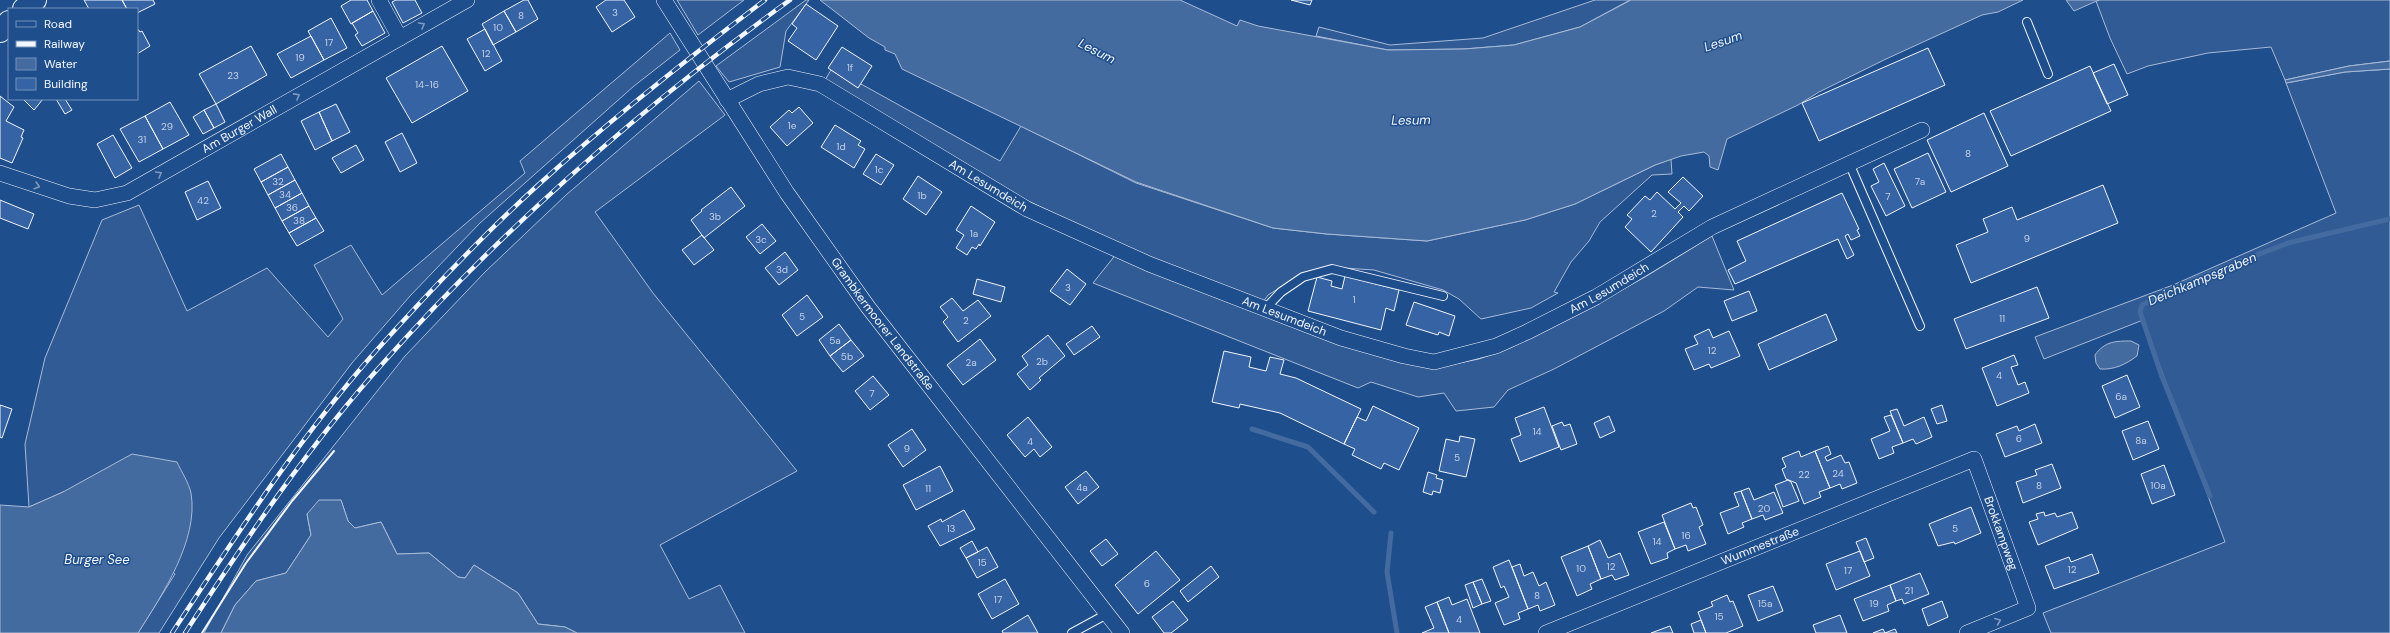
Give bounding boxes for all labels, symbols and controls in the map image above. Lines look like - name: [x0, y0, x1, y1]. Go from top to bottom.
- house number: 3: [612, 6, 618, 19]
- legend: [8, 8, 138, 100]
- house number: 8: [518, 9, 524, 22]
- text: Road: [44, 16, 72, 32]
- house number: 10: [493, 21, 503, 34]
- one-way arrow: [418, 23, 425, 30]
- water label: Lesum: [1702, 27, 1744, 55]
- water label: Lesum: [1076, 34, 1118, 68]
- text: Railway: [44, 36, 85, 52]
- house number: 17: [325, 36, 333, 49]
- house number: 12: [482, 47, 491, 60]
- house number: 19: [295, 51, 305, 64]
- text: Water: [44, 56, 78, 72]
- house number: 1f: [847, 61, 854, 74]
- house number: 23: [227, 69, 239, 82]
- text: Building: [44, 76, 88, 92]
- house number: 14-16: [415, 78, 439, 91]
- one-way arrow: [292, 93, 300, 101]
- street label: Am Burger Wall: [199, 101, 280, 157]
- water label: Lesum: [1391, 111, 1431, 129]
- house number: 1e: [788, 119, 797, 132]
- house number: 29: [161, 120, 173, 133]
- house number: 31: [138, 133, 146, 146]
- house number: 1d: [836, 140, 846, 153]
- house number: 8: [1965, 147, 1971, 160]
- street label: Am Lesumdeich: [946, 156, 1031, 216]
- house number: 1c: [875, 163, 884, 176]
- one-way arrow: [155, 172, 162, 179]
- house number: 32: [272, 175, 284, 188]
- house number: 7a: [1915, 175, 1925, 188]
- one-way arrow: [33, 181, 40, 190]
- house number: 34: [279, 188, 291, 201]
- house number: 1b: [917, 189, 927, 202]
- house number: 7: [1885, 190, 1891, 203]
- house number: 42: [197, 194, 209, 207]
- house number: 36: [286, 201, 298, 214]
- house number: 2: [1651, 207, 1657, 220]
- house number: 3b: [709, 210, 721, 223]
- house number: 38: [293, 214, 305, 227]
- house number: 1a: [970, 227, 978, 240]
- house number: 9: [2024, 232, 2030, 245]
- house number: 3c: [755, 233, 767, 246]
- water label: Deichkampsgraben: [2145, 248, 2259, 310]
- street label: Grambkermoorer Landstraße: [827, 254, 938, 394]
- street label: Am Lesumdeich: [1566, 259, 1652, 317]
- house number: 3d: [776, 263, 788, 276]
- house number: 3: [1065, 281, 1071, 294]
- street label: Am Lesumdeich: [1240, 293, 1329, 340]
- house number: 1: [1352, 293, 1356, 306]
- house number: 5: [799, 310, 805, 323]
- house number: 11: [1999, 312, 2005, 325]
- house number: 2: [963, 314, 969, 327]
- house number: 5a: [829, 334, 841, 347]
- house number: 12: [1708, 344, 1717, 357]
- house number: 5b: [841, 350, 853, 363]
- house number: 2b: [1036, 355, 1048, 368]
- house number: 2a: [965, 356, 977, 369]
- house number: 4: [1996, 369, 2002, 382]
- house number: 7: [869, 387, 875, 400]
- house number: 6a: [2115, 390, 2127, 403]
- house number: 14: [1532, 425, 1542, 438]
- house number: 6: [2016, 432, 2022, 445]
- house number: 8a: [2135, 434, 2147, 447]
- house number: 4: [1027, 435, 1033, 448]
- house number: 9: [904, 442, 910, 455]
- house number: 5: [1454, 451, 1460, 464]
- house number: 24: [1832, 467, 1844, 480]
- house number: 22: [1798, 468, 1810, 481]
- house number: 8: [2036, 479, 2042, 492]
- house number: 10a: [2150, 479, 2166, 492]
- house number: 4a: [1076, 481, 1088, 494]
- house number: 11: [925, 482, 931, 495]
- street label: Brokkampweg: [1980, 494, 2022, 573]
- house number: 20: [1758, 502, 1770, 515]
- house number: 13: [946, 522, 956, 535]
- house number: 5: [1952, 522, 1958, 535]
- street label: Wummestraße: [1719, 523, 1801, 569]
- house number: 16: [1681, 529, 1691, 542]
- house number: 14: [1652, 535, 1662, 548]
- water label: Burger See: [64, 551, 130, 568]
- house number: 15: [977, 556, 987, 569]
- house number: 12: [1607, 560, 1616, 573]
- house number: 10: [1576, 562, 1586, 575]
- house number: 12: [2068, 563, 2077, 576]
- house number: 17: [1844, 564, 1852, 577]
- house number: 6: [1144, 577, 1150, 590]
- house number: 21: [1905, 584, 1913, 597]
- house number: 8: [1534, 589, 1540, 602]
- house number: 17: [994, 593, 1002, 606]
- house number: 15a: [1758, 597, 1772, 610]
- house number: 19: [1869, 597, 1879, 610]
- house number: 15: [1714, 610, 1724, 623]
- house number: 4: [1456, 613, 1462, 626]
- one-way arrow: [1994, 617, 2001, 625]

